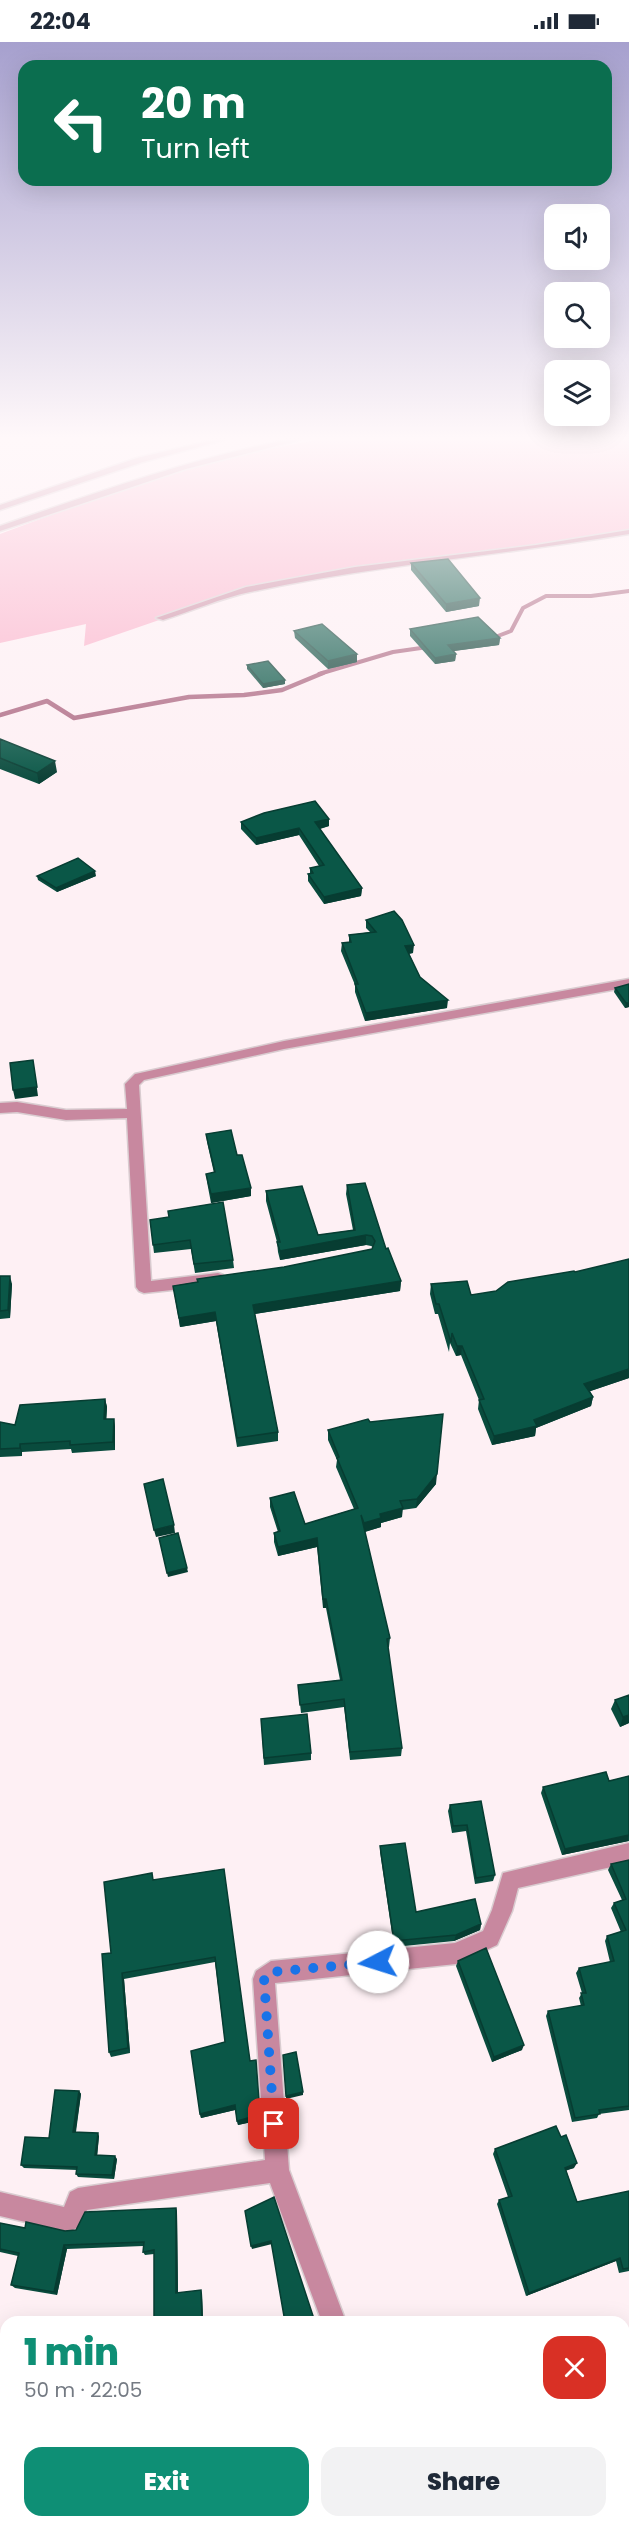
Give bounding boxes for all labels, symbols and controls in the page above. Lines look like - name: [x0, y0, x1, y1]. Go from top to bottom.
- text: 22:04: [30, 6, 91, 37]
- text: 20 m: [141, 74, 246, 133]
- icon: left: [42, 84, 120, 162]
- text: Turn left: [141, 130, 250, 167]
- map controls: [544, 204, 610, 426]
- button: sound: [544, 204, 610, 270]
- button: search: [544, 282, 610, 348]
- button: layers: [544, 360, 610, 426]
- position arrow: [346, 1930, 410, 1994]
- pin: [248, 2098, 299, 2149]
- icon: arrive: [257, 2107, 290, 2140]
- text: 1 min: [24, 2327, 119, 2378]
- button: close: [543, 2336, 606, 2399]
- text: 50 m · 22:05: [24, 2376, 142, 2404]
- button: Exit: [24, 2447, 309, 2516]
- button: Share: [321, 2447, 606, 2516]

